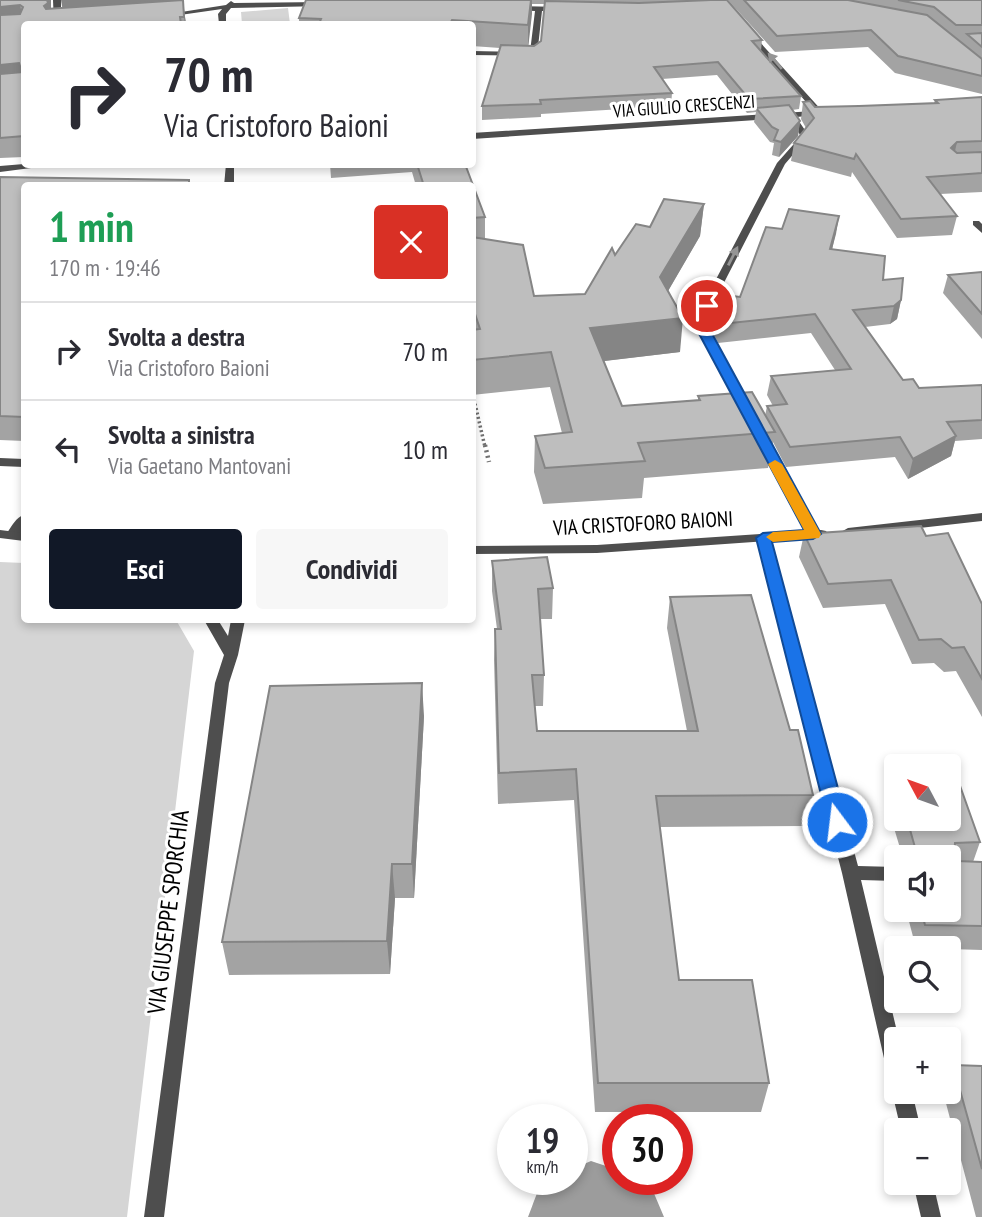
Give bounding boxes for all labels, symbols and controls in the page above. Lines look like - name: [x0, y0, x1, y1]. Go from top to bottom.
- text: 70 m: [164, 42, 253, 106]
- icon: right: [49, 49, 140, 140]
- one-way arrow: [767, 52, 783, 70]
- street label: VIA GIULIO CRESCENZI: [611, 90, 756, 122]
- text: Via Cristoforo Baioni: [164, 104, 389, 146]
- text: 1 min: [49, 199, 134, 254]
- button: close: [374, 205, 448, 279]
- one-way arrow: [728, 246, 739, 266]
- text: 170 m · 19:46: [49, 253, 161, 282]
- pin: [677, 276, 737, 336]
- icon: arrive: [688, 287, 726, 325]
- text: Svolta a destra: [108, 320, 245, 353]
- icon: right: [49, 332, 87, 370]
- text: 70 m: [402, 335, 448, 368]
- text: Via Cristoforo Baioni: [108, 353, 270, 382]
- text: Svolta a sinistra: [108, 418, 255, 451]
- icon: left: [49, 430, 87, 468]
- text: 10 m: [402, 433, 448, 466]
- text: Via Gaetano Mantovani: [108, 451, 291, 480]
- street label: VIA CRISTOFORO BAIONI: [551, 505, 734, 541]
- button: Esci: [49, 529, 242, 609]
- button: Condividi: [256, 529, 448, 609]
- north arrow: [884, 754, 961, 831]
- map controls: [884, 754, 961, 1195]
- position arrow: [800, 785, 874, 859]
- street label: VIA GIUSEPPE SPORCHIA: [140, 808, 196, 1017]
- button: sound: [884, 845, 961, 922]
- button: search: [884, 936, 961, 1013]
- button: +: [884, 1027, 961, 1104]
- speed limit sign: 30: [602, 1104, 693, 1195]
- text: 19: [526, 1117, 559, 1163]
- button: −: [884, 1118, 961, 1195]
- text: km/h: [527, 1155, 558, 1178]

